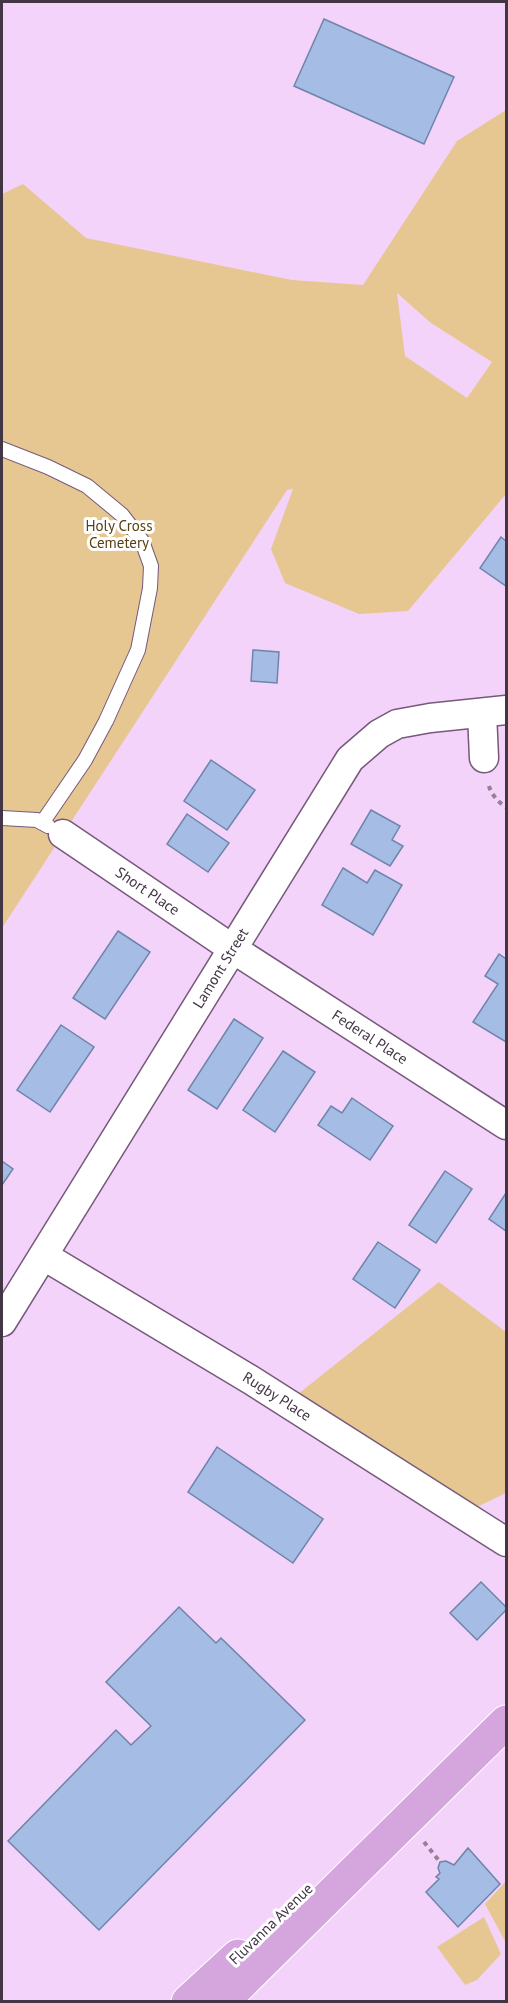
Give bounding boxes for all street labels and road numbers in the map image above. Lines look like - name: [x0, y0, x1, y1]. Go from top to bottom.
- street label: Short Place: [112, 862, 183, 919]
- street label: Lamont Street: [188, 924, 252, 1012]
- street label: Federal Place: [329, 1005, 411, 1068]
- street label: Rugby Place: [239, 1367, 315, 1425]
- street label: Fluvanna Avenue: [225, 1879, 317, 1968]

